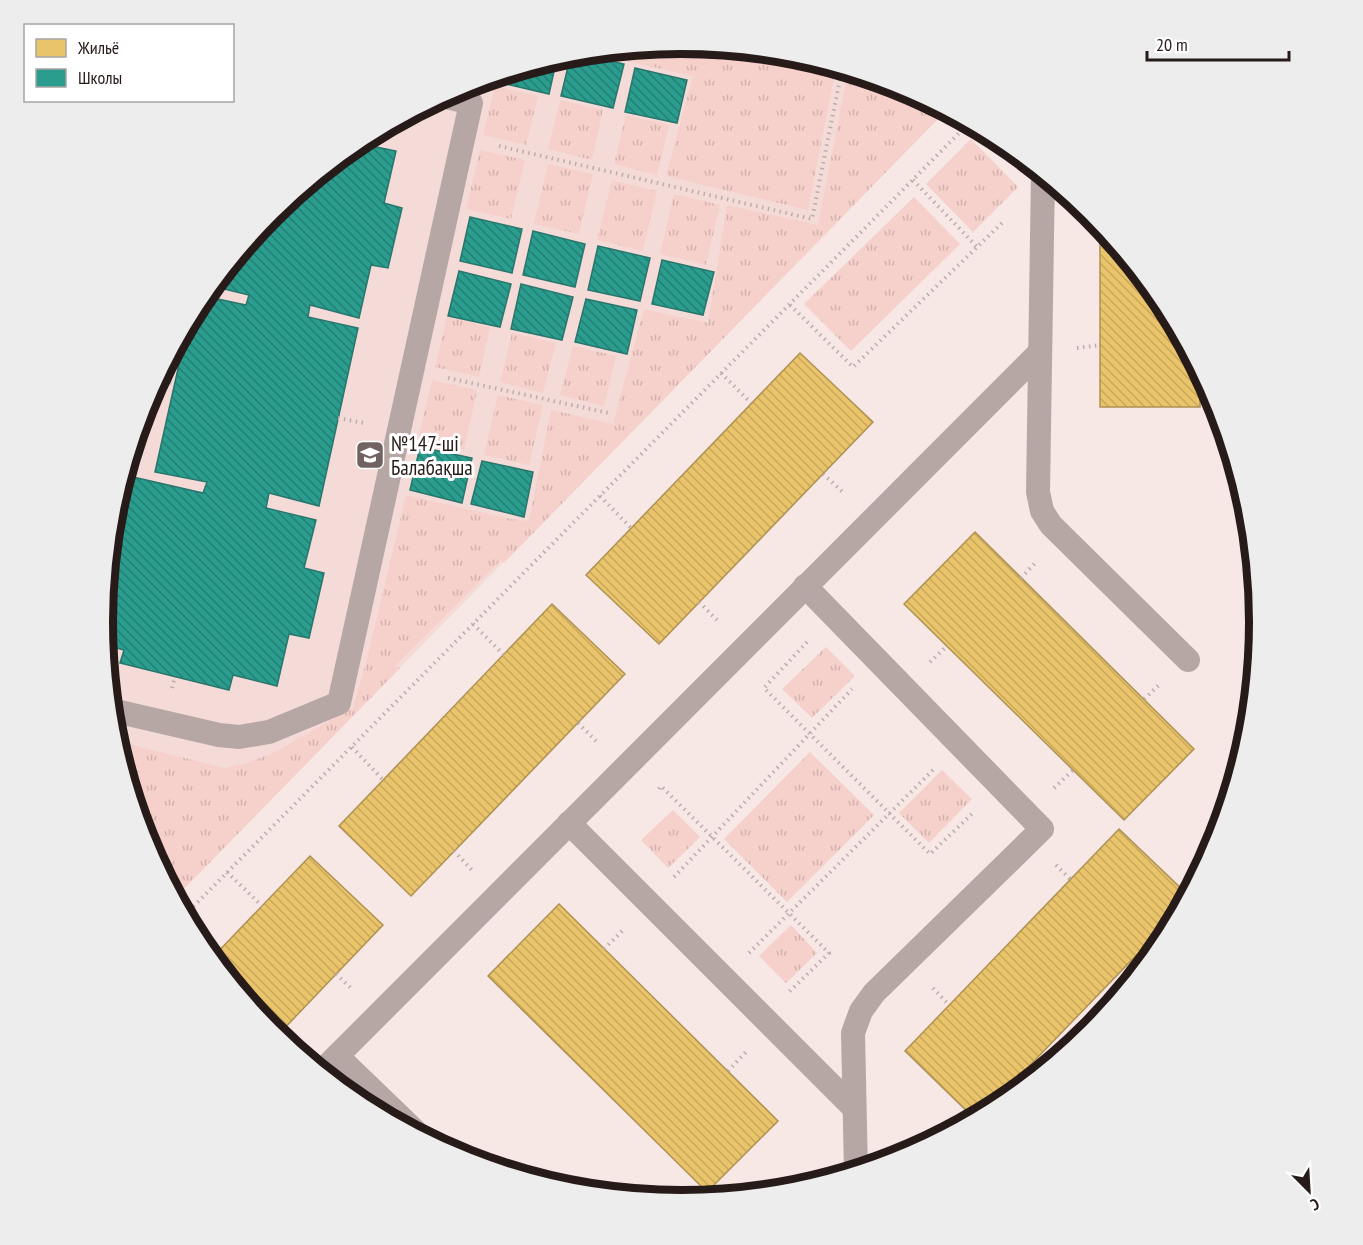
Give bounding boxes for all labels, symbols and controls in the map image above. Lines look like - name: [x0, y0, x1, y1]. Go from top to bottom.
- legend: [24, 24, 234, 102]
- scale bar: [1147, 24, 1290, 62]
- text: 20 m: [1156, 33, 1188, 56]
- text: Жильё: [77, 36, 119, 59]
- text: Школы: [78, 66, 122, 89]
- place label: №147-ші Балабақша: [391, 430, 473, 481]
- school or university icon: №147-ші Балабақша: [354, 439, 386, 471]
- north arrow: [1279, 1161, 1339, 1221]
- text: С: [1307, 1194, 1323, 1216]

